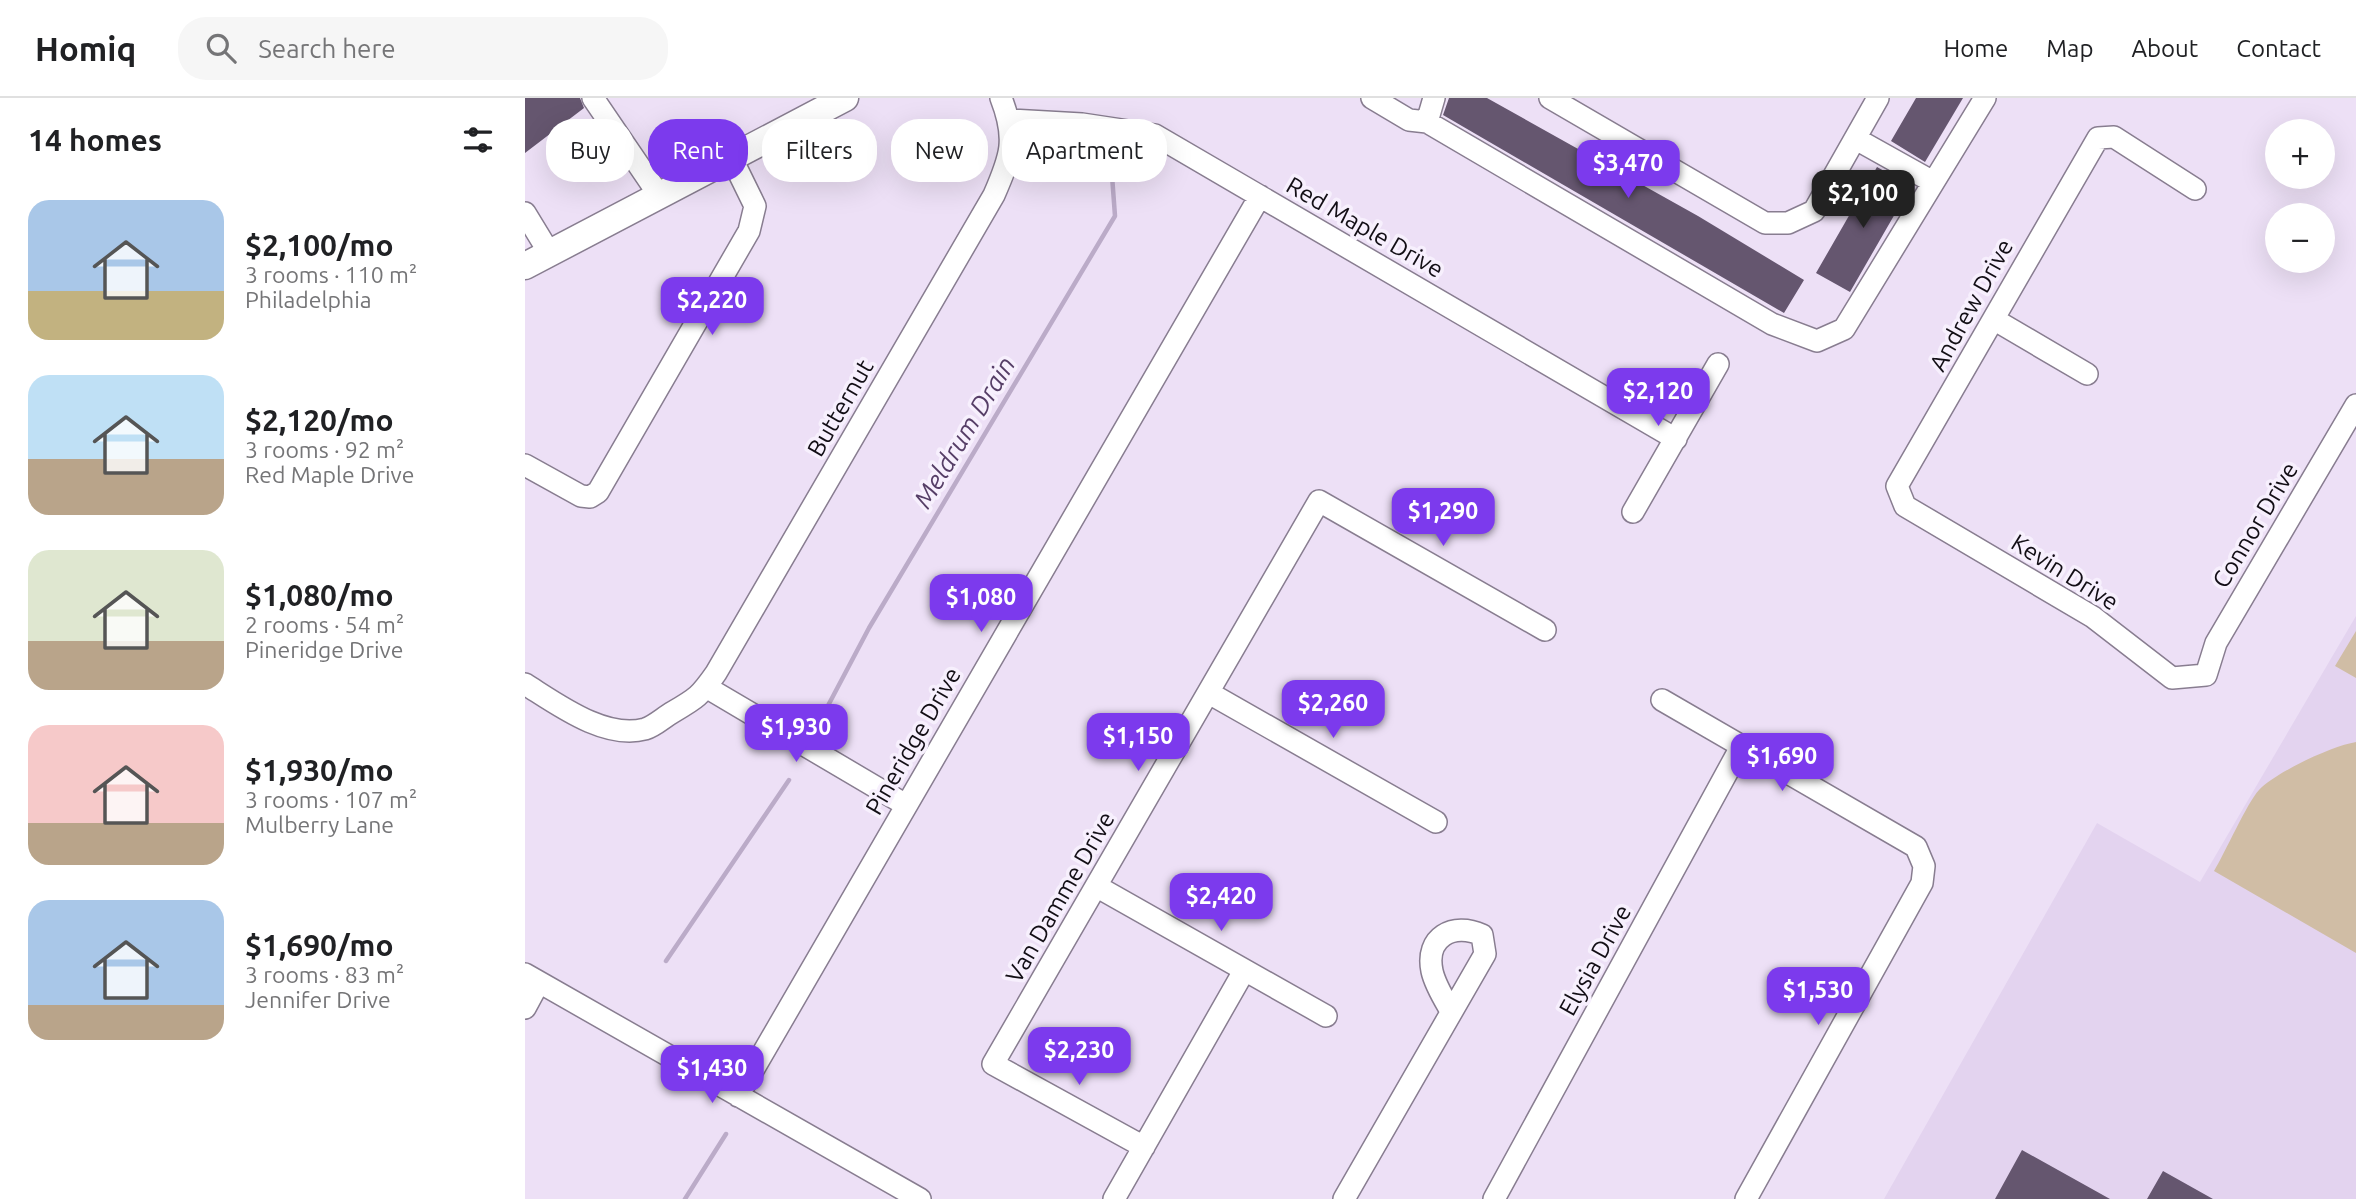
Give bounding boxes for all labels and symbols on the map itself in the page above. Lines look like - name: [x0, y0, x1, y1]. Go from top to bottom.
- pin: $3,470: [1571, 140, 1685, 200]
- pin: $2,100: [1806, 170, 1920, 230]
- street label: Red Maple Drive: [1282, 171, 1448, 283]
- street label: Andrew Drive: [1924, 234, 2018, 376]
- pin: $2,220: [655, 278, 769, 337]
- water label: Meldrum Drain: [907, 351, 1021, 513]
- street label: Butternut: [802, 354, 879, 461]
- pin: $2,120: [1601, 368, 1715, 428]
- street label: Connor Drive: [2207, 457, 2303, 593]
- pin: $1,290: [1386, 489, 1500, 548]
- street label: Kevin Drive: [2007, 528, 2123, 616]
- pin: $1,080: [924, 574, 1038, 634]
- street label: Pineridge Drive: [860, 663, 966, 819]
- pin: $2,260: [1276, 680, 1390, 740]
- pin: $1,930: [739, 704, 853, 764]
- pin: $1,150: [1081, 714, 1195, 773]
- pin: $1,690: [1725, 734, 1839, 793]
- street label: Van Damme Drive: [1000, 807, 1120, 987]
- pin: $2,420: [1164, 874, 1278, 933]
- street label: Elysia Drive: [1554, 900, 1636, 1020]
- pin: $1,530: [1761, 968, 1875, 1027]
- pin: $2,230: [1022, 1028, 1136, 1087]
- pin: $1,430: [655, 1046, 769, 1105]

